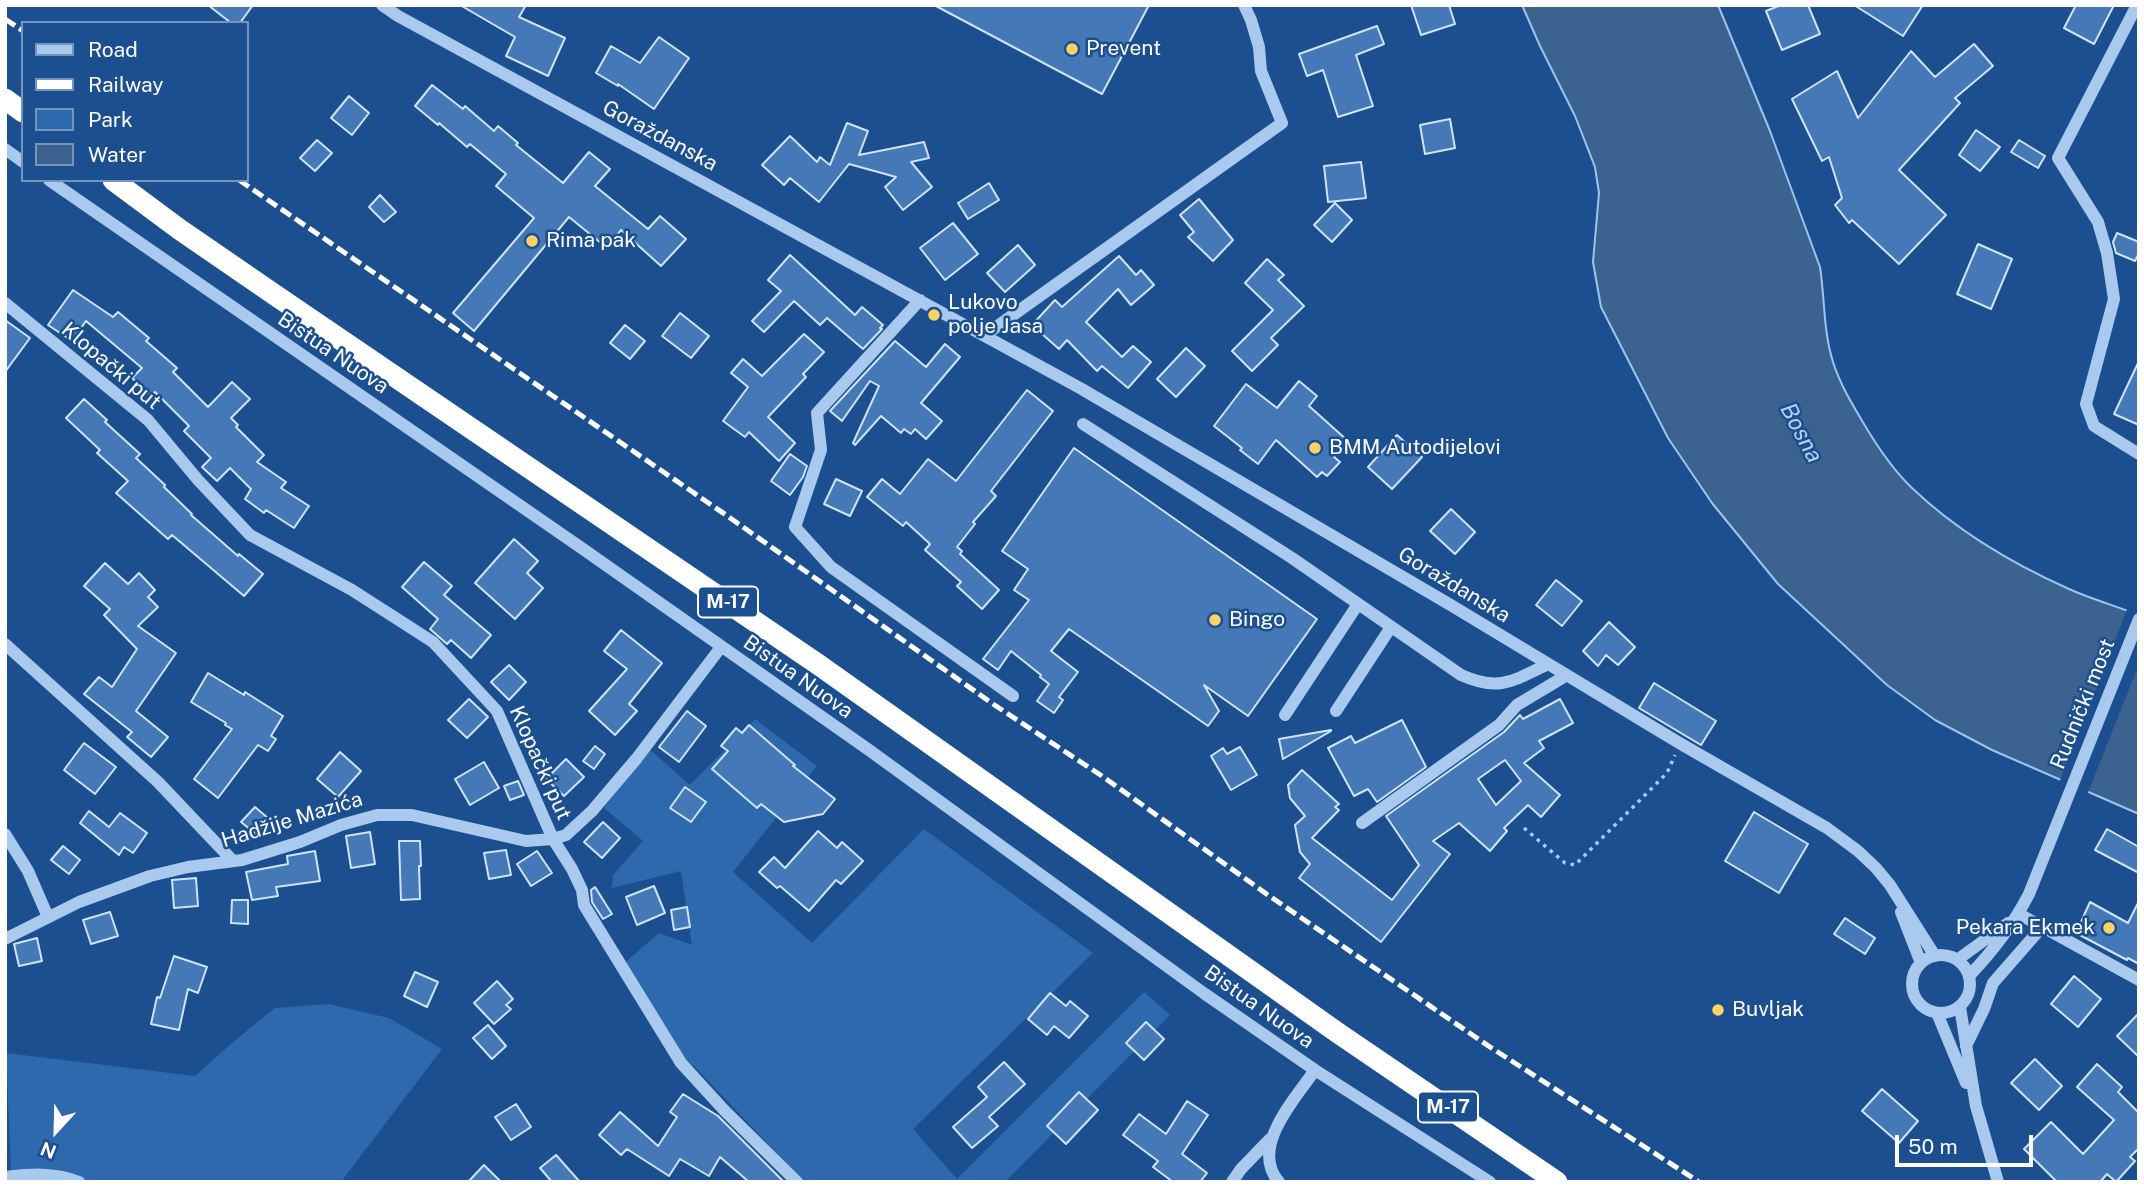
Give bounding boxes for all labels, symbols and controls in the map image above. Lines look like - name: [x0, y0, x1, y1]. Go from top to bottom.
- legend: [21, 21, 248, 182]
- place label: Prevent: [1086, 36, 1161, 62]
- text: Road: [88, 37, 138, 62]
- marker: Prevent: [1064, 41, 1080, 57]
- text: Railway: [88, 72, 164, 97]
- street label: Goraždanska: [598, 95, 722, 177]
- text: Park: [88, 107, 133, 132]
- text: Water: [88, 142, 146, 167]
- place label: Rima pak: [546, 228, 636, 254]
- marker: Rima pak: [524, 233, 540, 249]
- place label: Lukovo polje Jasa: [948, 290, 1043, 340]
- street label: Bistua Nuova: [273, 307, 393, 399]
- marker: Lukovo polje Jasa: [926, 307, 942, 323]
- street label: Klopački put: [56, 317, 166, 415]
- water label: Bosna: [1774, 398, 1828, 468]
- place label: BMM Autodijelovi: [1329, 435, 1501, 461]
- marker: BMM Autodijelovi: [1307, 440, 1323, 456]
- street label: Goraždanska: [1393, 542, 1515, 628]
- road number: M-17: [698, 586, 758, 618]
- place label: Bingo: [1229, 607, 1285, 633]
- marker: Bingo: [1207, 612, 1223, 628]
- street label: Bistua Nuova: [738, 630, 858, 724]
- street label: Rudnički most: [2045, 635, 2121, 773]
- street label: Klopački put: [504, 702, 576, 824]
- street label: Hadžije Mazića: [218, 787, 366, 853]
- place label: Pekara Ekmek: [1956, 915, 2095, 941]
- marker: Pekara Ekmek: [2101, 920, 2117, 936]
- street label: Bistua Nuova: [1199, 960, 1319, 1054]
- place label: Buvljak: [1732, 997, 1804, 1023]
- marker: Buvljak: [1710, 1002, 1726, 1018]
- road number: M-17: [1418, 1092, 1478, 1122]
- north arrow: [21, 1096, 91, 1166]
- scale bar: [1899, 1120, 2037, 1164]
- text: 50 m: [1908, 1134, 1958, 1159]
- text: N: [37, 1137, 59, 1163]

